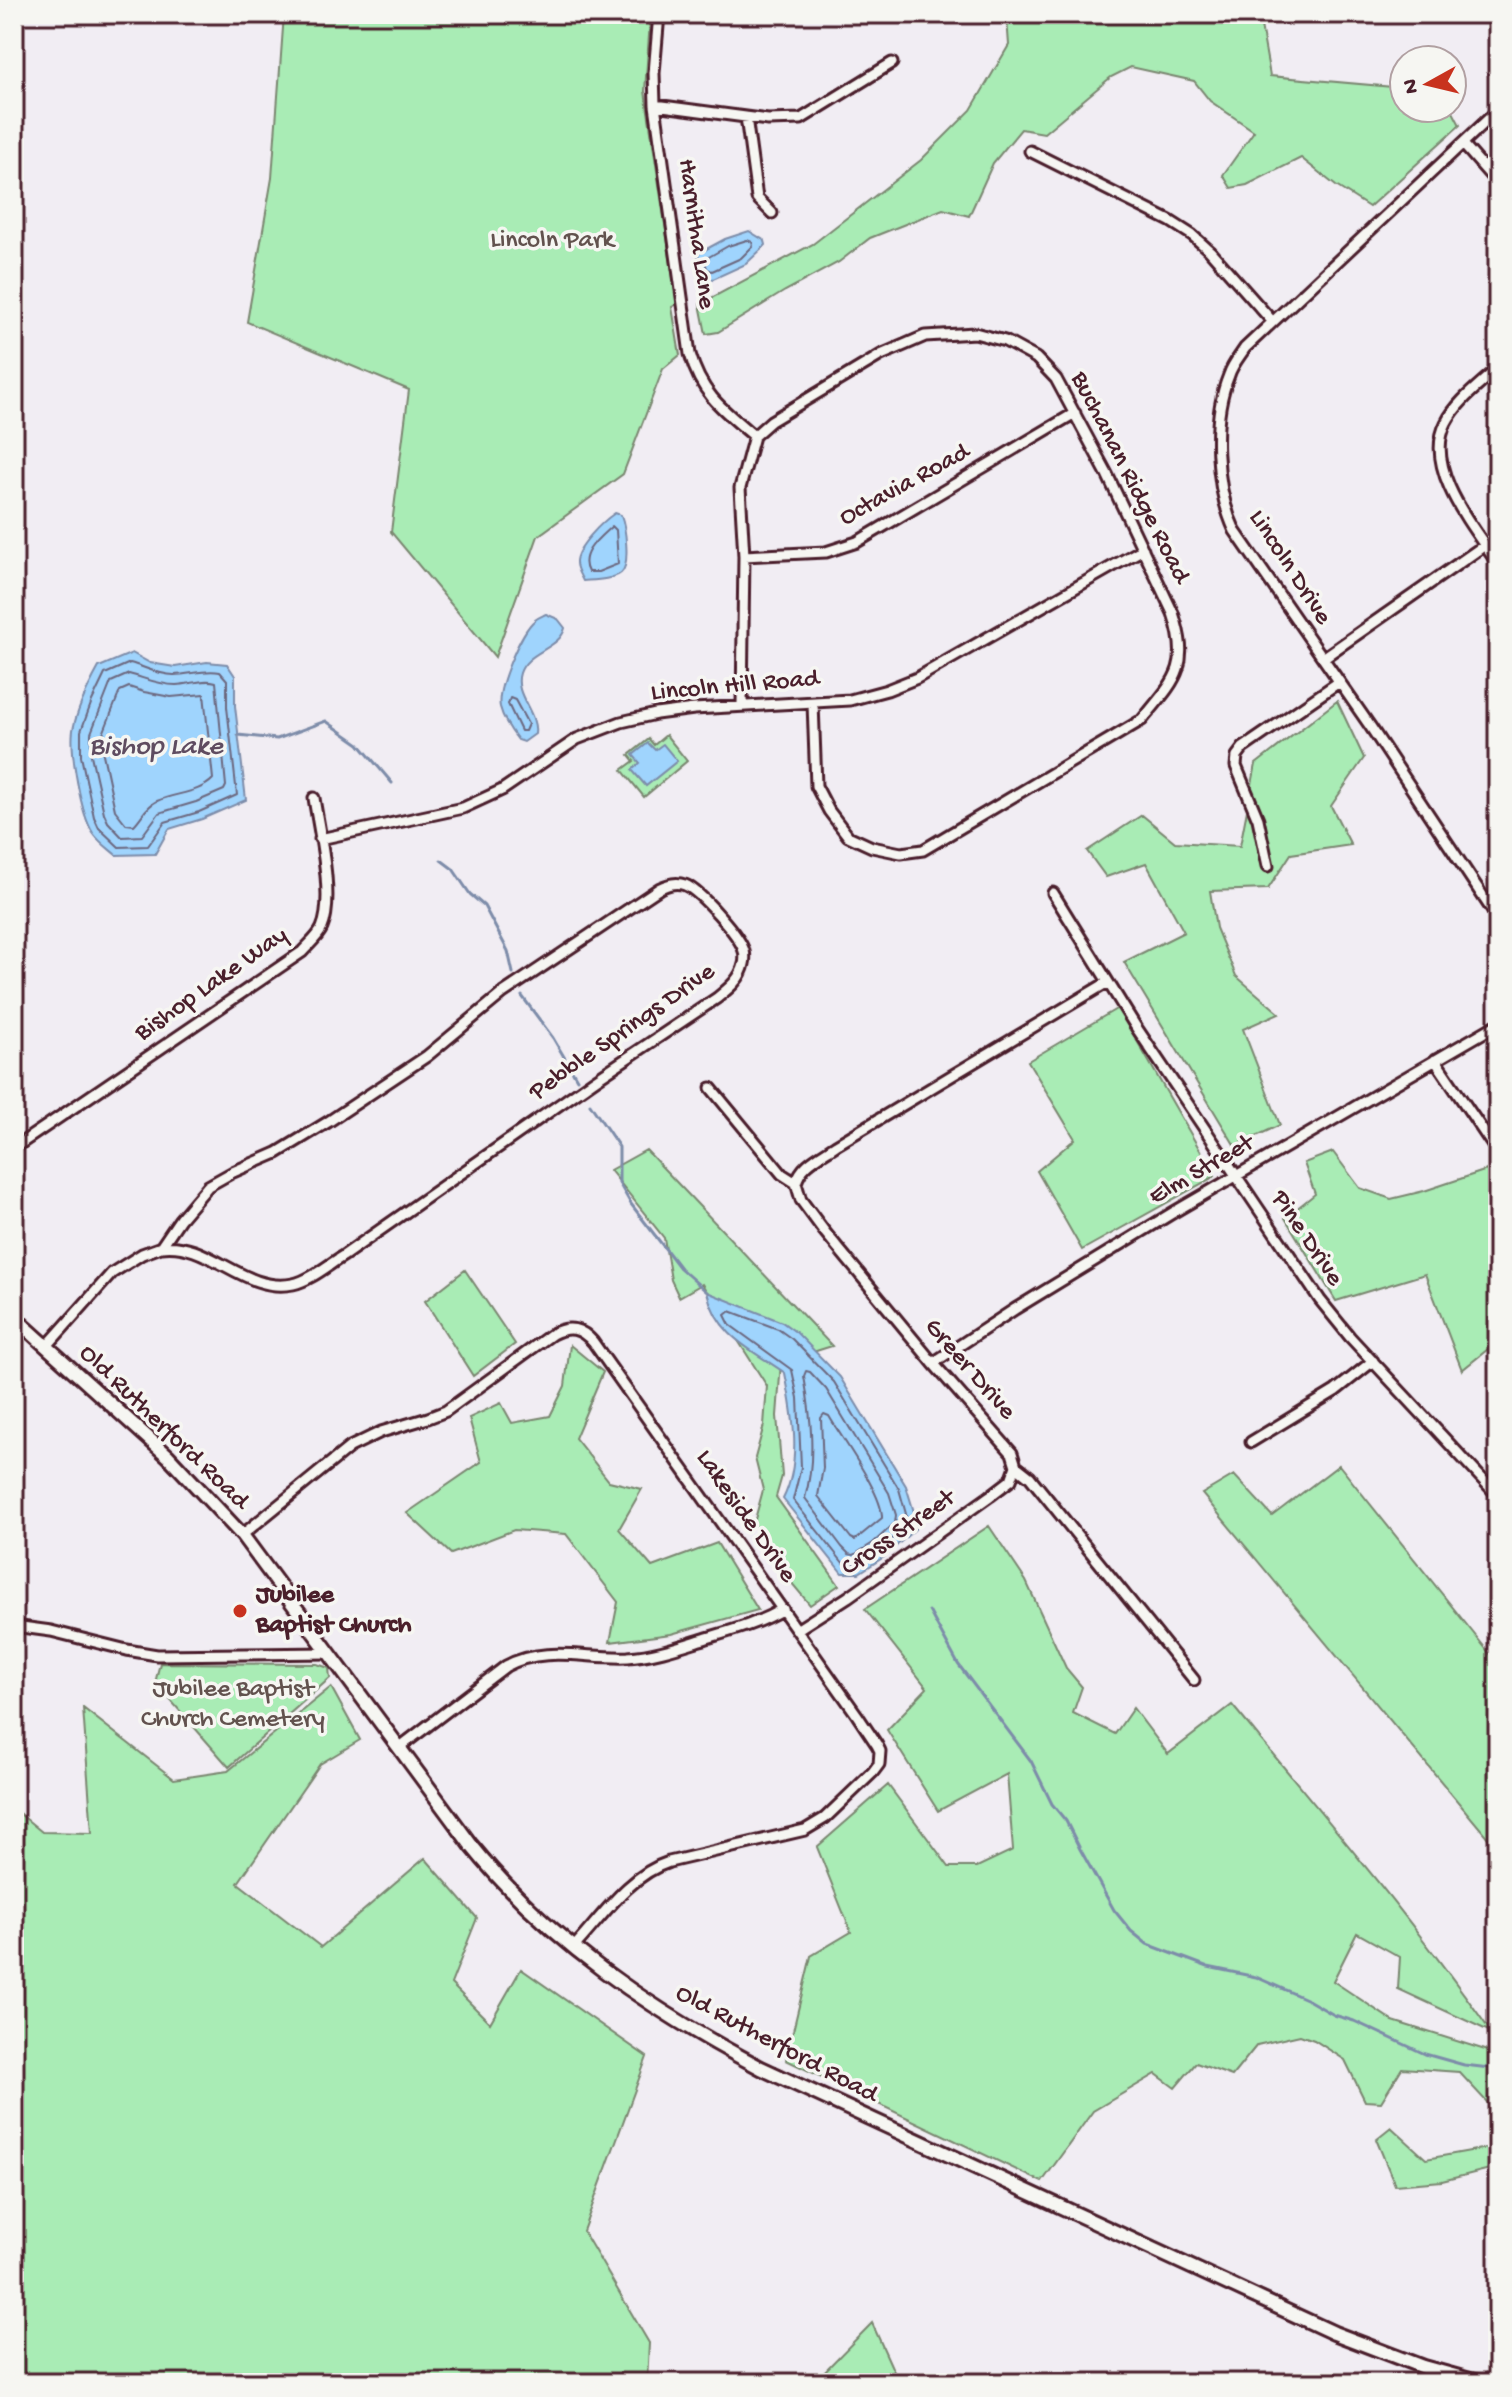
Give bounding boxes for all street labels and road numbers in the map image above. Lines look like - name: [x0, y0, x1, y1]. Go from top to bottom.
- street label: Harnitha Lane: [669, 157, 721, 312]
- street label: Buchanan Ridge Road: [1062, 366, 1197, 591]
- street label: Octavia Road: [835, 437, 977, 534]
- street label: Lincoln Drive: [1240, 505, 1338, 632]
- street label: Lincoln Hill Road: [649, 664, 822, 710]
- street label: Bishop Lake Way: [129, 921, 295, 1050]
- street label: Pebble Springs Drive: [523, 957, 722, 1109]
- street label: Elm Street: [1144, 1127, 1262, 1213]
- street label: Pine Drive: [1262, 1184, 1350, 1293]
- street label: Greer Drive: [916, 1313, 1022, 1428]
- street label: Old Rutherford Road: [71, 1339, 256, 1518]
- street label: Lakeside Drive: [688, 1444, 803, 1590]
- street label: Cross Street: [836, 1482, 964, 1584]
- street label: Old Rutherford Road: [670, 1979, 884, 2112]

